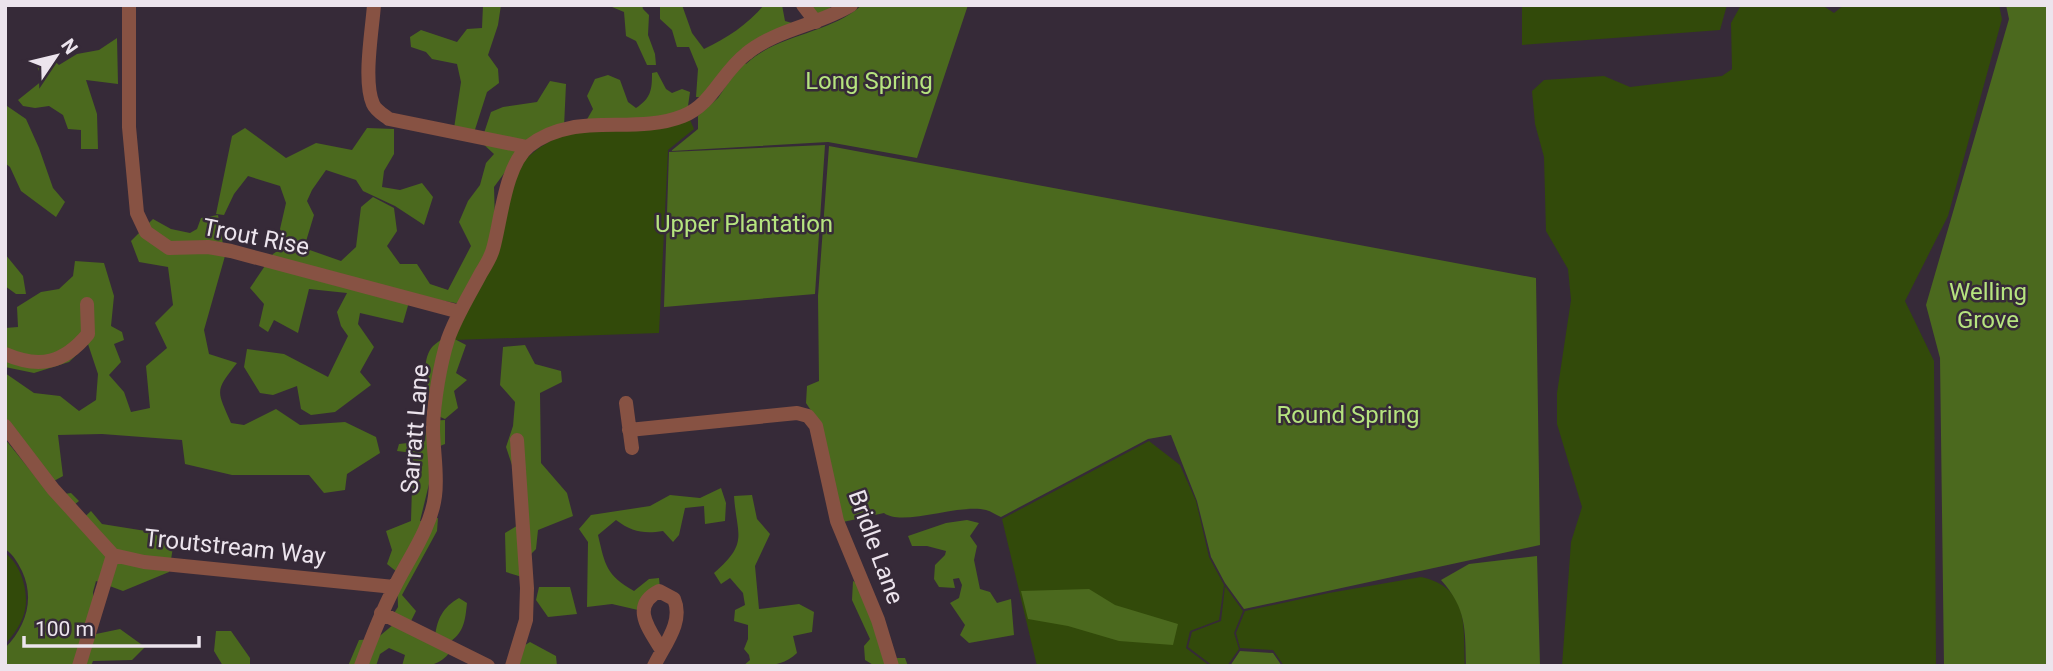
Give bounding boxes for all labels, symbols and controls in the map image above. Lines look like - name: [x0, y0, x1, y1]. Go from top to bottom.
- north arrow: [21, 21, 91, 91]
- text: N: [56, 34, 83, 59]
- park label: Long Spring: [805, 67, 933, 95]
- park label: Upper Plantation: [655, 210, 833, 238]
- street label: Trout Rise: [200, 213, 312, 261]
- park label: Welling Grove: [1949, 278, 2027, 334]
- street label: Sarratt Lane: [395, 363, 435, 495]
- park label: Round Spring: [1277, 401, 1419, 429]
- street label: Bridle Lane: [843, 486, 909, 608]
- street label: Troutstream Way: [143, 524, 328, 571]
- scale bar: [24, 604, 200, 648]
- text: 100 m: [35, 617, 94, 641]

